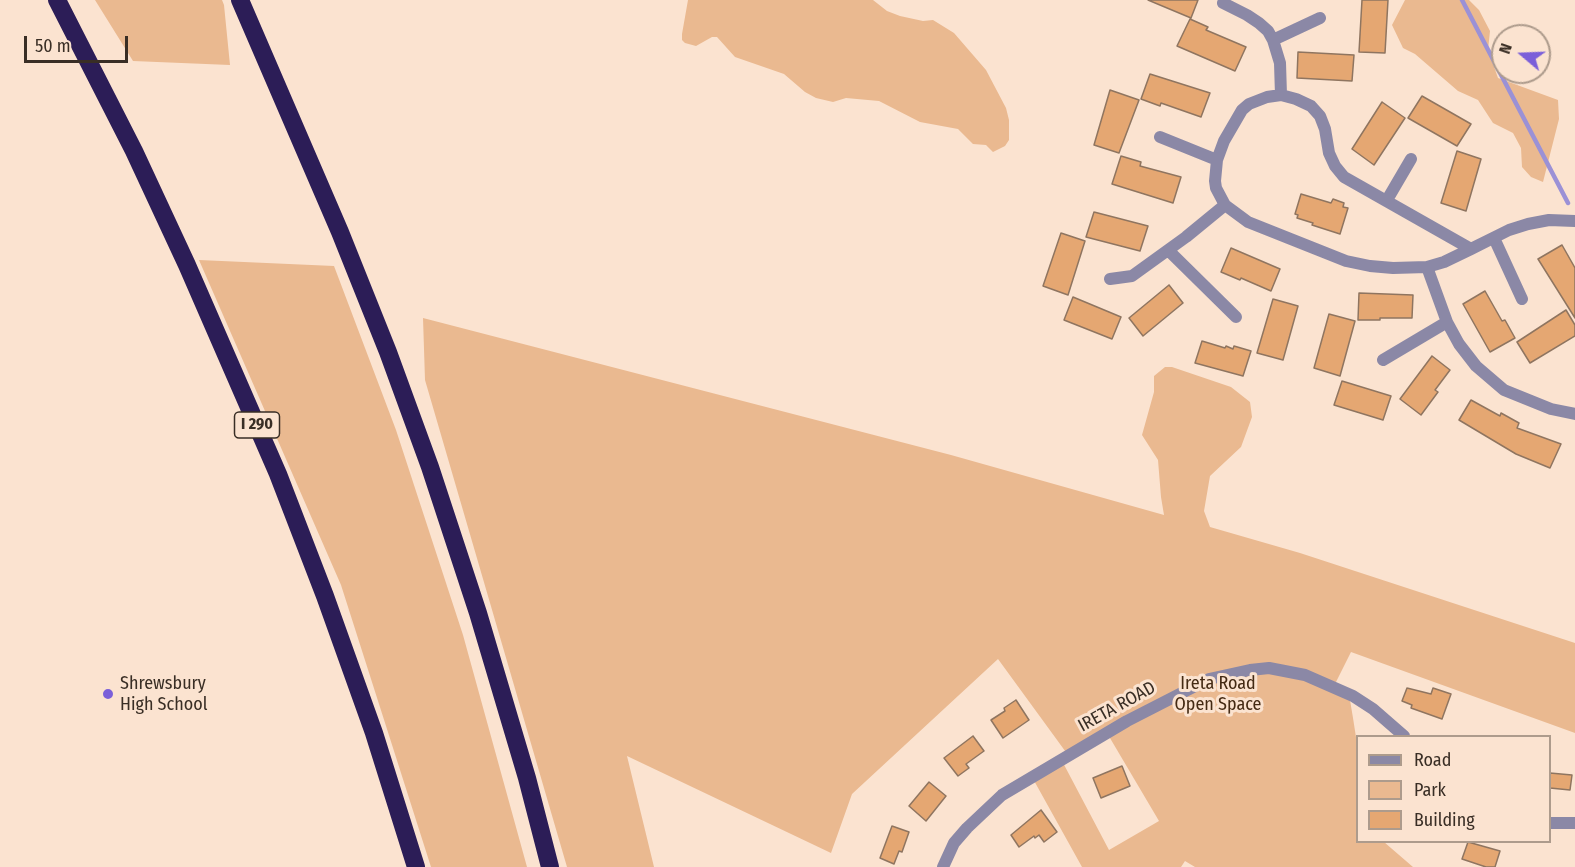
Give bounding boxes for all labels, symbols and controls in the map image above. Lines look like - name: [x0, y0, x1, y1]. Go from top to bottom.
- scale bar: [27, 24, 130, 62]
- north arrow: [1491, 24, 1551, 84]
- text: 50 m: [35, 35, 71, 57]
- text: N: [1495, 41, 1516, 56]
- road number: I 290: [234, 412, 280, 438]
- place label: Shrewsbury High School: [120, 673, 207, 716]
- park label: Ireta Road Open Space: [1175, 673, 1261, 716]
- street label: IRETA ROAD: [1075, 677, 1159, 737]
- marker: Shrewsbury High School: [101, 687, 115, 701]
- legend: [1356, 735, 1551, 843]
- text: Road: [1414, 749, 1451, 771]
- text: Park: [1414, 779, 1446, 801]
- text: Building: [1414, 809, 1475, 831]

